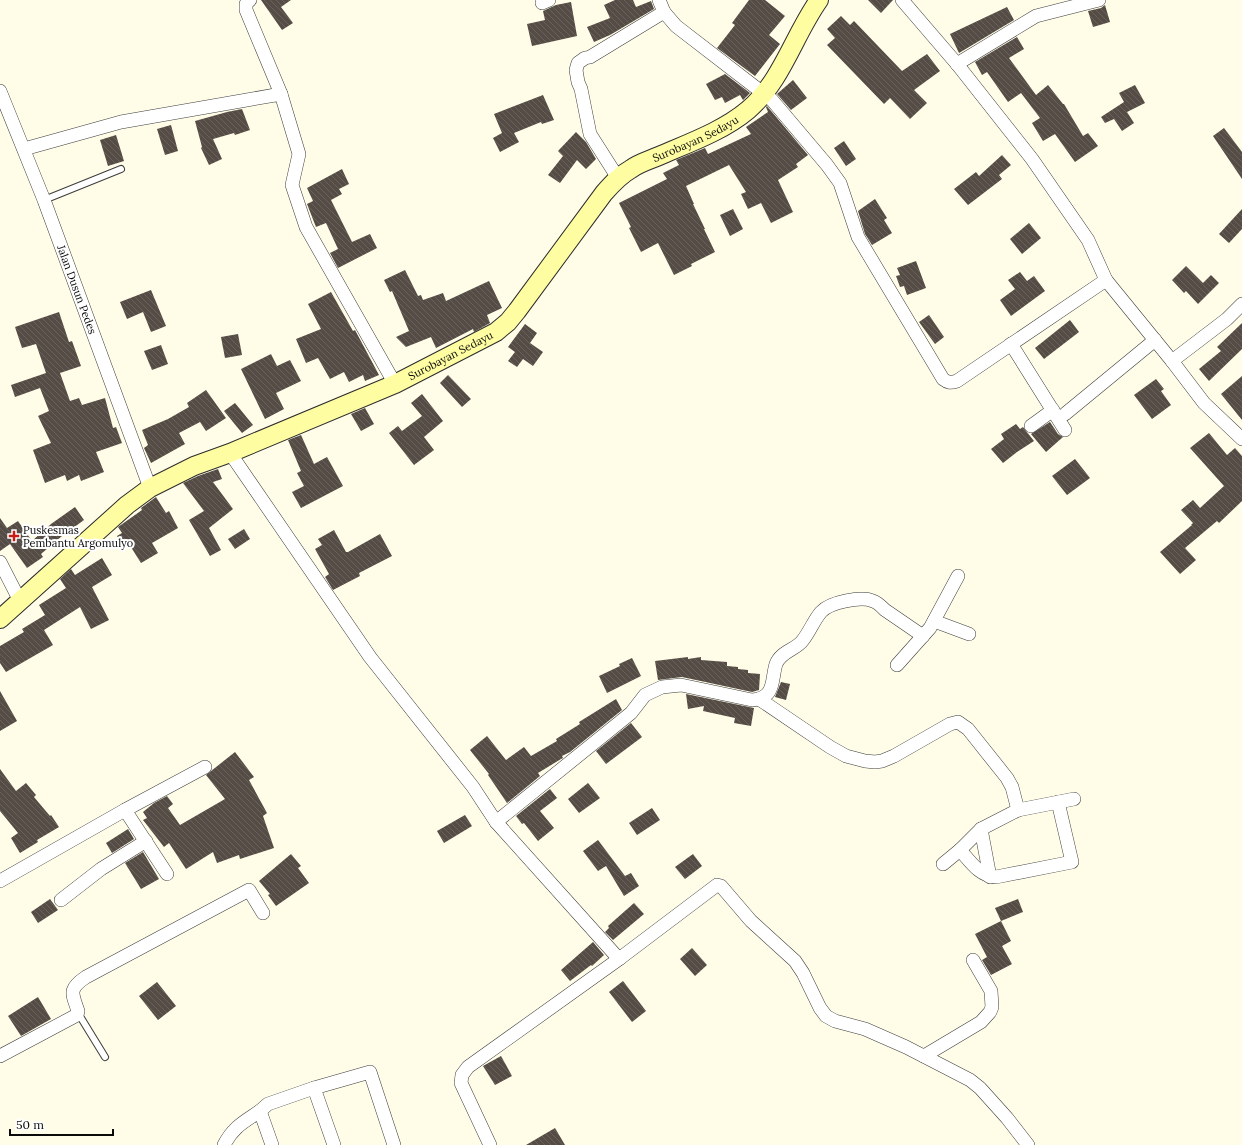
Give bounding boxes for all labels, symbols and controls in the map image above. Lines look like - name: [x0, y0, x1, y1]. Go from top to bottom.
- street label: Surobayan Sedayu: [650, 112, 741, 165]
- street label: Jalan Dusun Pedes: [54, 242, 100, 336]
- street label: Surobayan Sedayu: [406, 328, 496, 383]
- place label: Puskesmas Pembantu Argomulyo: [23, 523, 133, 550]
- marker: Puskesmas Pembantu Argomulyo: [8, 530, 20, 542]
- scale bar: [10, 1111, 113, 1137]
- text: 50 m: [16, 1117, 44, 1132]

